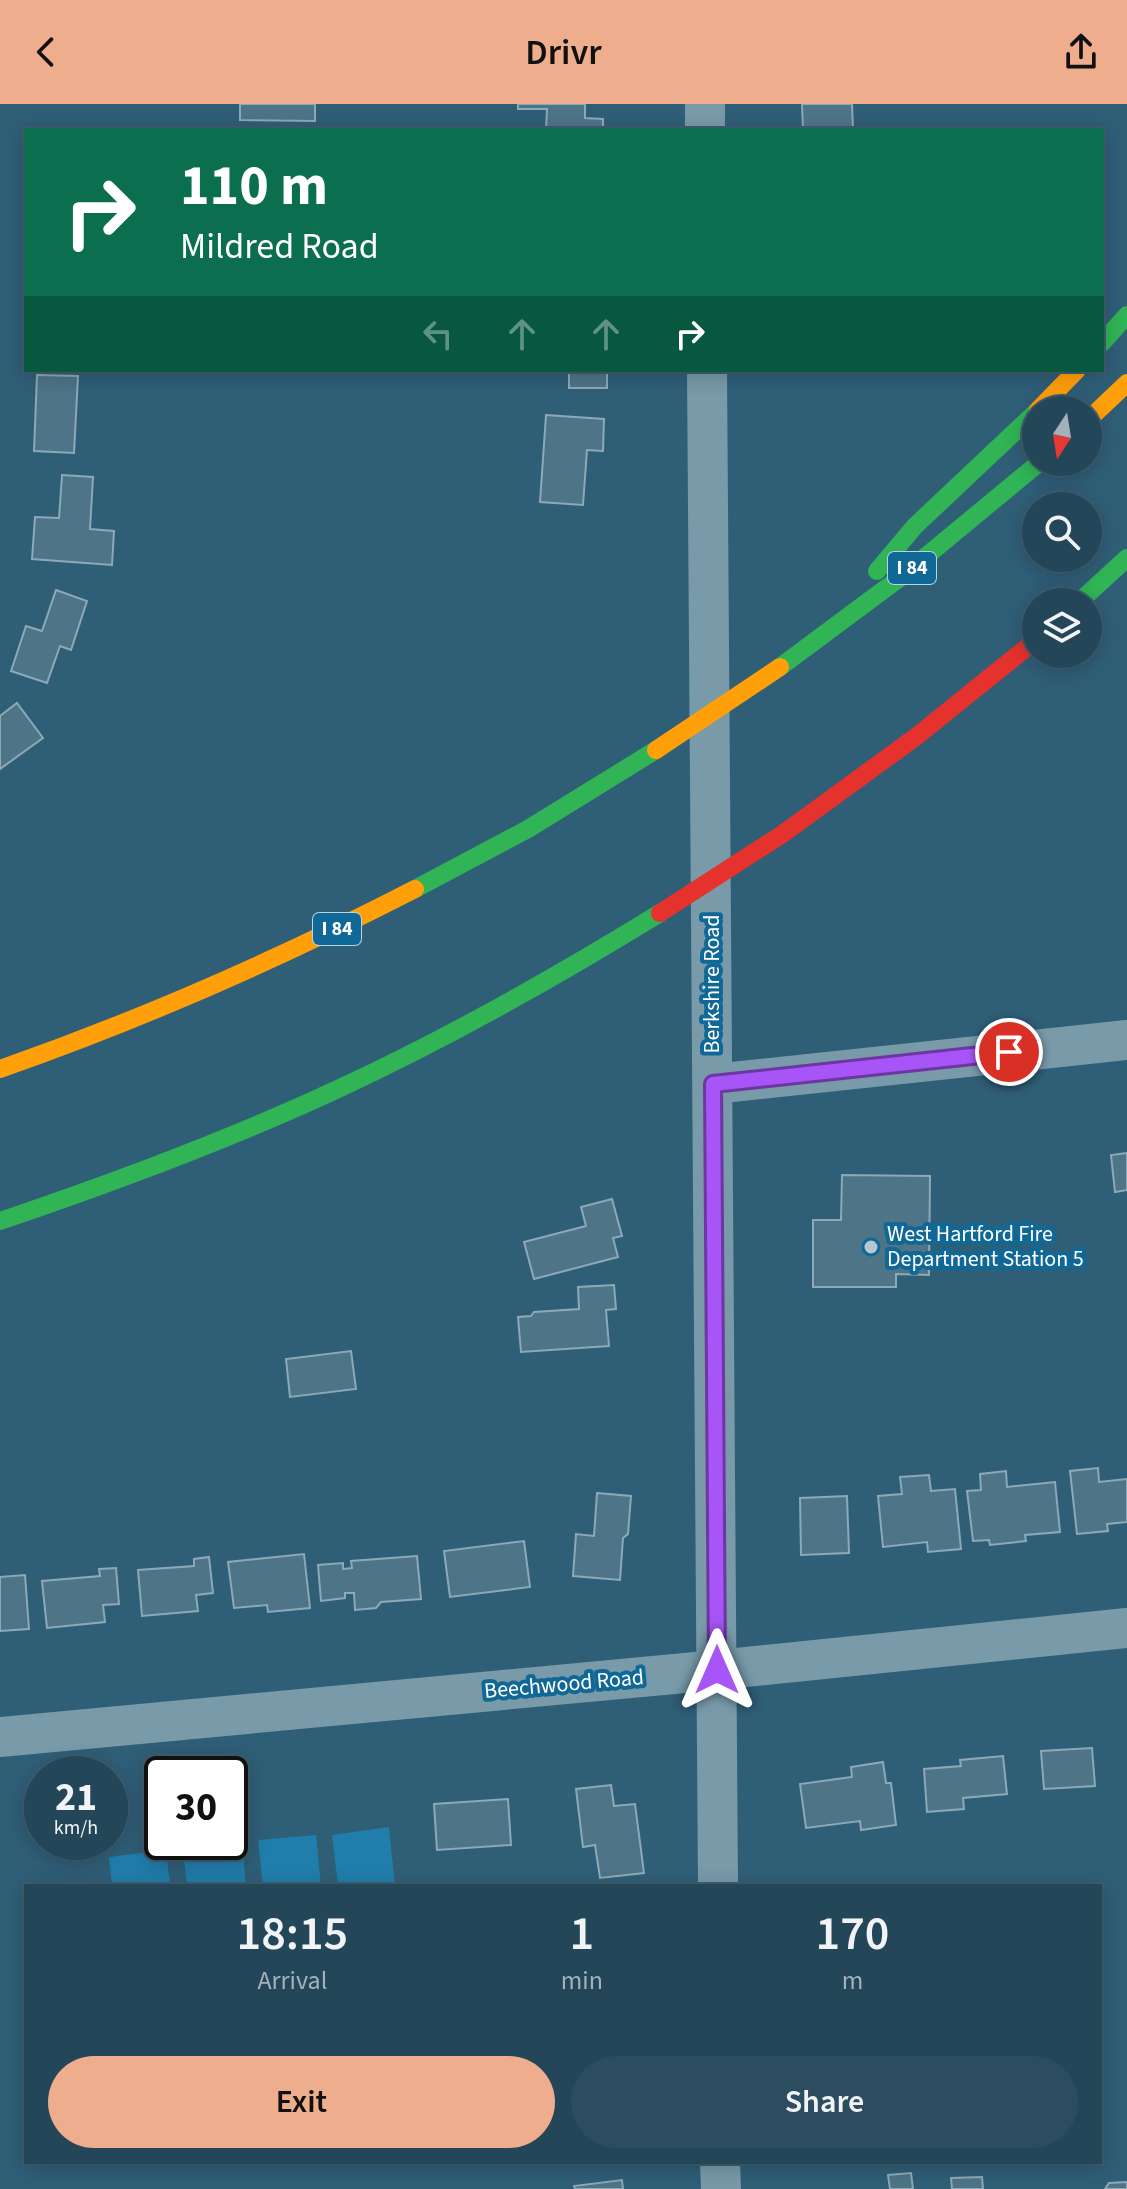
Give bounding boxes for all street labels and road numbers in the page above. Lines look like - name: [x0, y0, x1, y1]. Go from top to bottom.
- road number: I 84: [888, 552, 936, 584]
- road number: I 84: [313, 913, 361, 945]
- street label: Berkshire Road: [696, 915, 728, 1053]
- street label: Beechwood Road: [483, 1661, 645, 1707]

